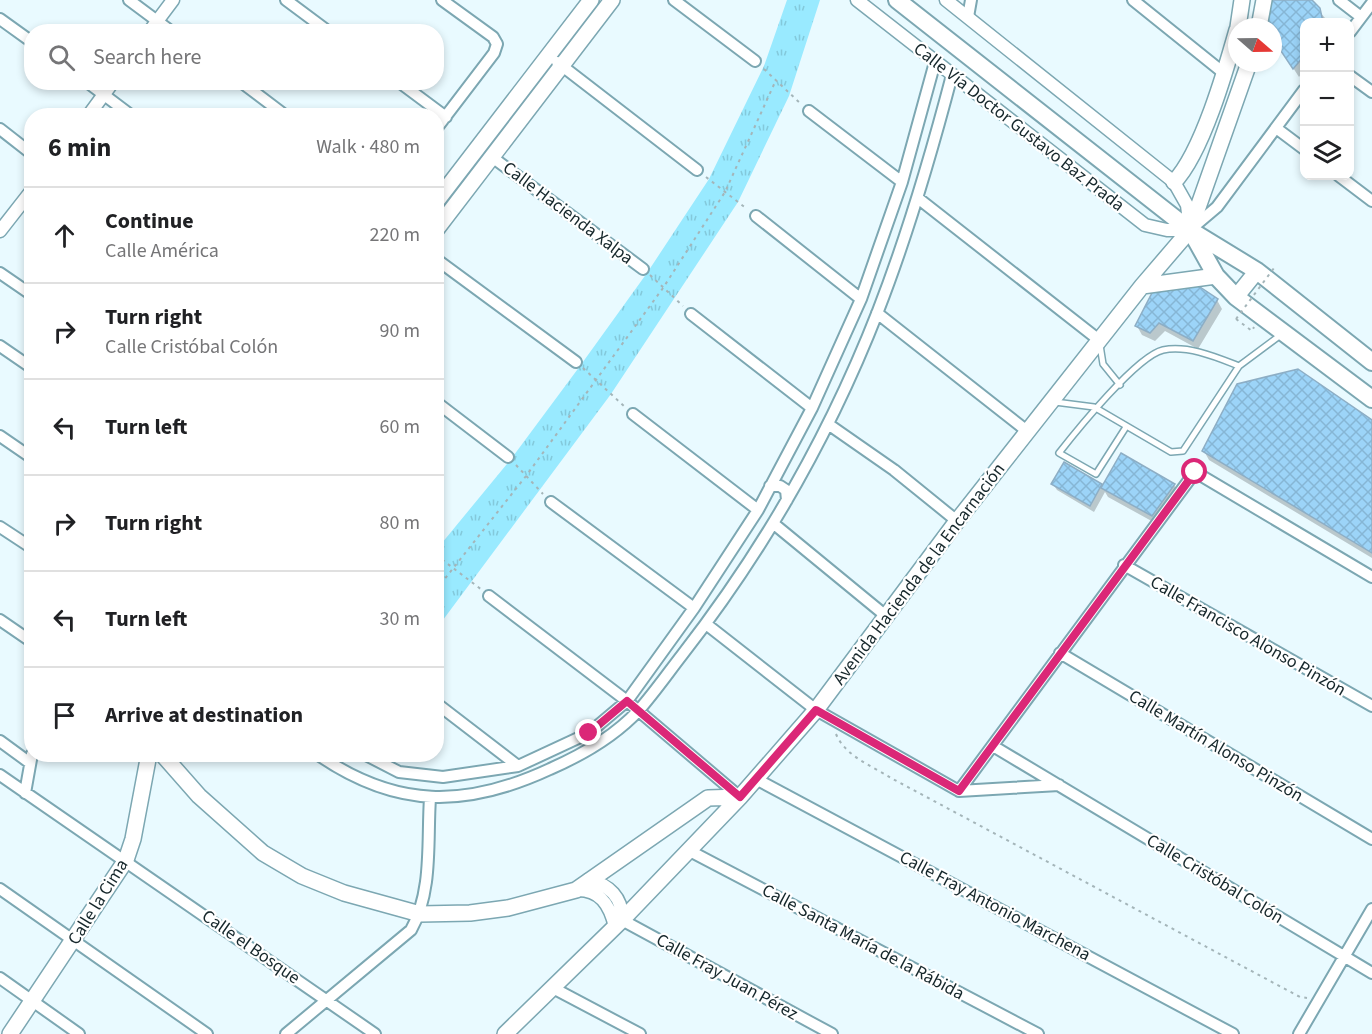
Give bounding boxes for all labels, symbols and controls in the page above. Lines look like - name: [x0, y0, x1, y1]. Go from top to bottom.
- north arrow: [1228, 18, 1282, 72]
- map controls: [1300, 18, 1354, 180]
- button: +: [1300, 18, 1354, 72]
- search box: [24, 24, 444, 90]
- street label: Calle Vía Doctor Gustavo Baz Prada: [908, 37, 1130, 217]
- icon: search: [45, 41, 78, 74]
- text: Search here: [93, 41, 201, 73]
- button: −: [1300, 72, 1354, 126]
- button: layers: [1300, 126, 1354, 180]
- text: 6 min: [48, 129, 111, 166]
- text: Walk · 480 m: [316, 133, 420, 161]
- street label: Calle Hacienda Xalpa: [498, 156, 638, 270]
- text: Continue: [105, 205, 194, 237]
- icon: ahead: [48, 219, 81, 252]
- text: 220 m: [370, 221, 420, 249]
- text: Calle América: [105, 237, 219, 265]
- text: Turn right: [105, 301, 202, 333]
- icon: right: [48, 315, 81, 348]
- text: 90 m: [380, 317, 420, 345]
- text: Calle Cristóbal Colón: [105, 333, 278, 361]
- icon: left: [48, 411, 81, 444]
- text: Turn left: [105, 411, 187, 443]
- text: 60 m: [380, 413, 420, 441]
- street label: Avenida Hacienda de la Encarnación: [827, 458, 1011, 690]
- route start: [1181, 458, 1207, 484]
- icon: right: [48, 507, 81, 540]
- text: Turn right: [105, 507, 202, 539]
- text: 80 m: [380, 509, 420, 537]
- street label: Calle Francisco Alonso Pinzón: [1146, 570, 1350, 702]
- icon: left: [48, 603, 81, 636]
- text: Turn left: [105, 603, 187, 635]
- text: 30 m: [380, 605, 420, 633]
- street label: Calle Martín Alonso Pinzón: [1124, 684, 1308, 808]
- icon: arrive: [48, 699, 81, 732]
- text: Arrive at destination: [105, 699, 303, 731]
- route end: [575, 719, 601, 745]
- street label: Calle Cristóbal Colón: [1142, 828, 1288, 930]
- street label: Calle Fray Antonio Marchena: [895, 845, 1095, 967]
- street label: Calle la Cima: [62, 854, 134, 950]
- street label: Calle Santa María de la Rábida: [757, 878, 969, 1006]
- street label: Calle el Bosque: [197, 904, 305, 990]
- street label: Calle Fray Juan Pérez: [652, 928, 803, 1027]

